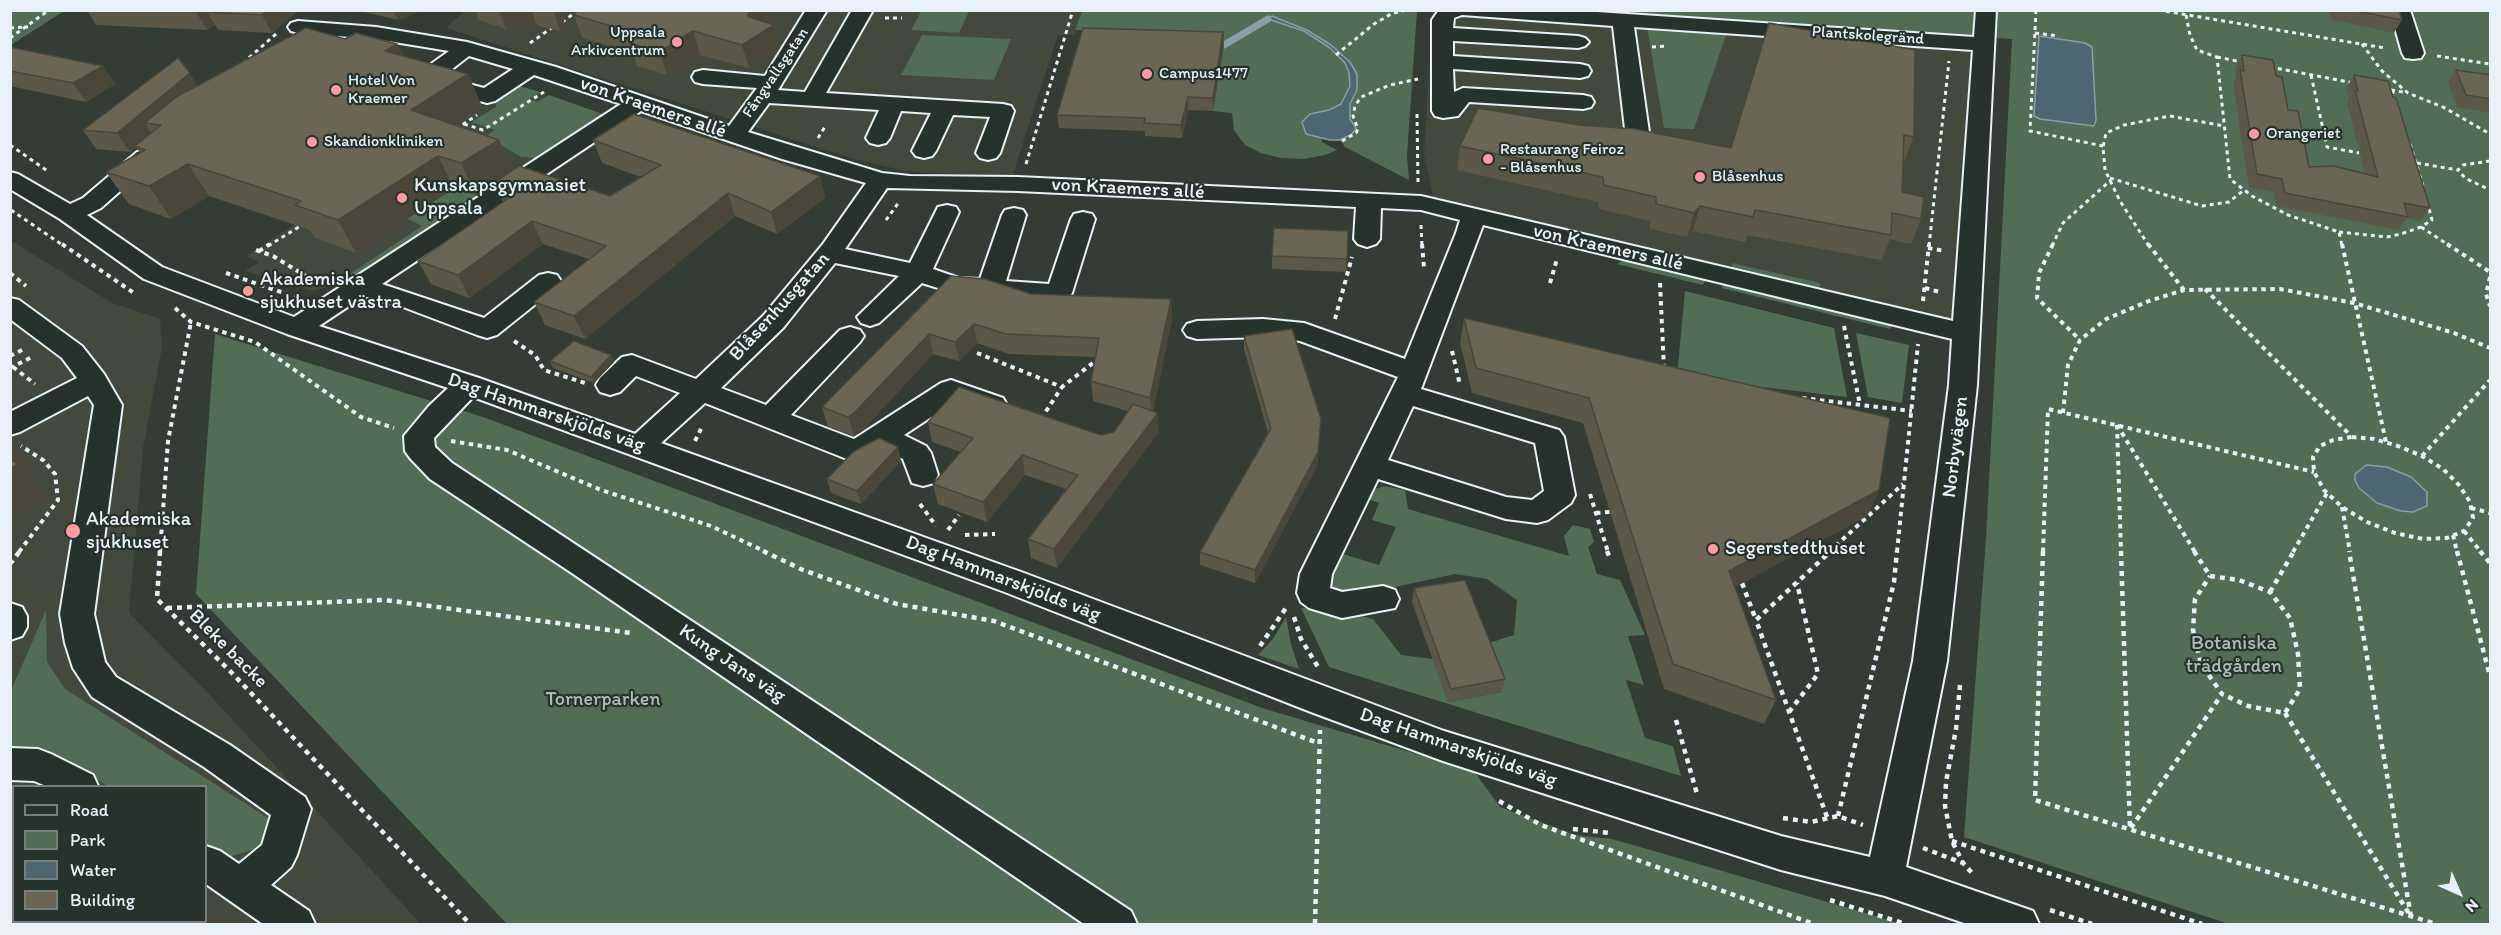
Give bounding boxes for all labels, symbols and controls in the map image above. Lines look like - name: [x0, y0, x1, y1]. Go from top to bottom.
- street label: Plantskolegränd: [1811, 22, 1925, 50]
- place label: Uppsala Arkivcentrum: [571, 23, 665, 61]
- street label: Fångvallsgatan: [739, 24, 813, 122]
- marker: Uppsala Arkivcentrum: [670, 35, 684, 49]
- place label: Campus1477: [1159, 64, 1248, 84]
- marker: Campus1477: [1140, 67, 1154, 81]
- place label: Hotel Von Kraemer: [348, 71, 415, 109]
- street label: von Kraemers allé: [577, 72, 729, 144]
- marker: Hotel Von Kraemer: [329, 83, 343, 97]
- place label: Orangeriet: [2266, 124, 2341, 144]
- marker: Orangeriet: [2247, 127, 2261, 141]
- place label: Skandionkliniken: [324, 132, 443, 152]
- marker: Skandionkliniken: [305, 135, 319, 149]
- place label: Restaurang Feiroz - Blåsenhus: [1500, 140, 1624, 178]
- marker: Restaurang Feiroz - Blåsenhus: [1481, 152, 1495, 166]
- place label: Blåsenhus: [1712, 167, 1783, 187]
- marker: Blåsenhus: [1693, 170, 1707, 184]
- street label: von Kraemers allé: [1051, 173, 1205, 205]
- place label: Kunskapsgymnasiet Uppsala: [414, 174, 586, 221]
- marker: Kunskapsgymnasiet Uppsala: [395, 191, 409, 205]
- street label: von Kraemers allé: [1531, 219, 1685, 277]
- street label: Blåsenhusgatan: [725, 247, 835, 367]
- place label: Akademiska sjukhuset västra: [260, 268, 402, 315]
- marker: Akademiska sjukhuset västra: [241, 284, 255, 298]
- street label: Dag Hammarskjölds väg: [444, 368, 648, 458]
- street label: Norbyvägen: [1938, 395, 1974, 499]
- place label: Akademiska sjukhuset: [86, 508, 191, 555]
- marker: Akademiska sjukhuset: [64, 522, 82, 540]
- street label: Dag Hammarskjölds väg: [902, 531, 1104, 627]
- place label: Segerstedthuset: [1725, 537, 1865, 561]
- marker: Segerstedthuset: [1706, 542, 1720, 556]
- street label: Bleke backe: [183, 604, 273, 694]
- street label: Kung Jans väg: [674, 619, 790, 709]
- park label: Botaniska trädgården: [2186, 632, 2282, 679]
- park label: Tornerparken: [545, 688, 661, 712]
- street label: Dag Hammarskjölds väg: [1356, 703, 1560, 793]
- legend: [12, 785, 207, 923]
- text: Road: [70, 799, 109, 821]
- text: Park: [70, 829, 105, 851]
- text: Water: [70, 859, 116, 881]
- north arrow: [2429, 863, 2489, 923]
- text: Building: [70, 889, 135, 911]
- text: N: [2462, 896, 2483, 917]

